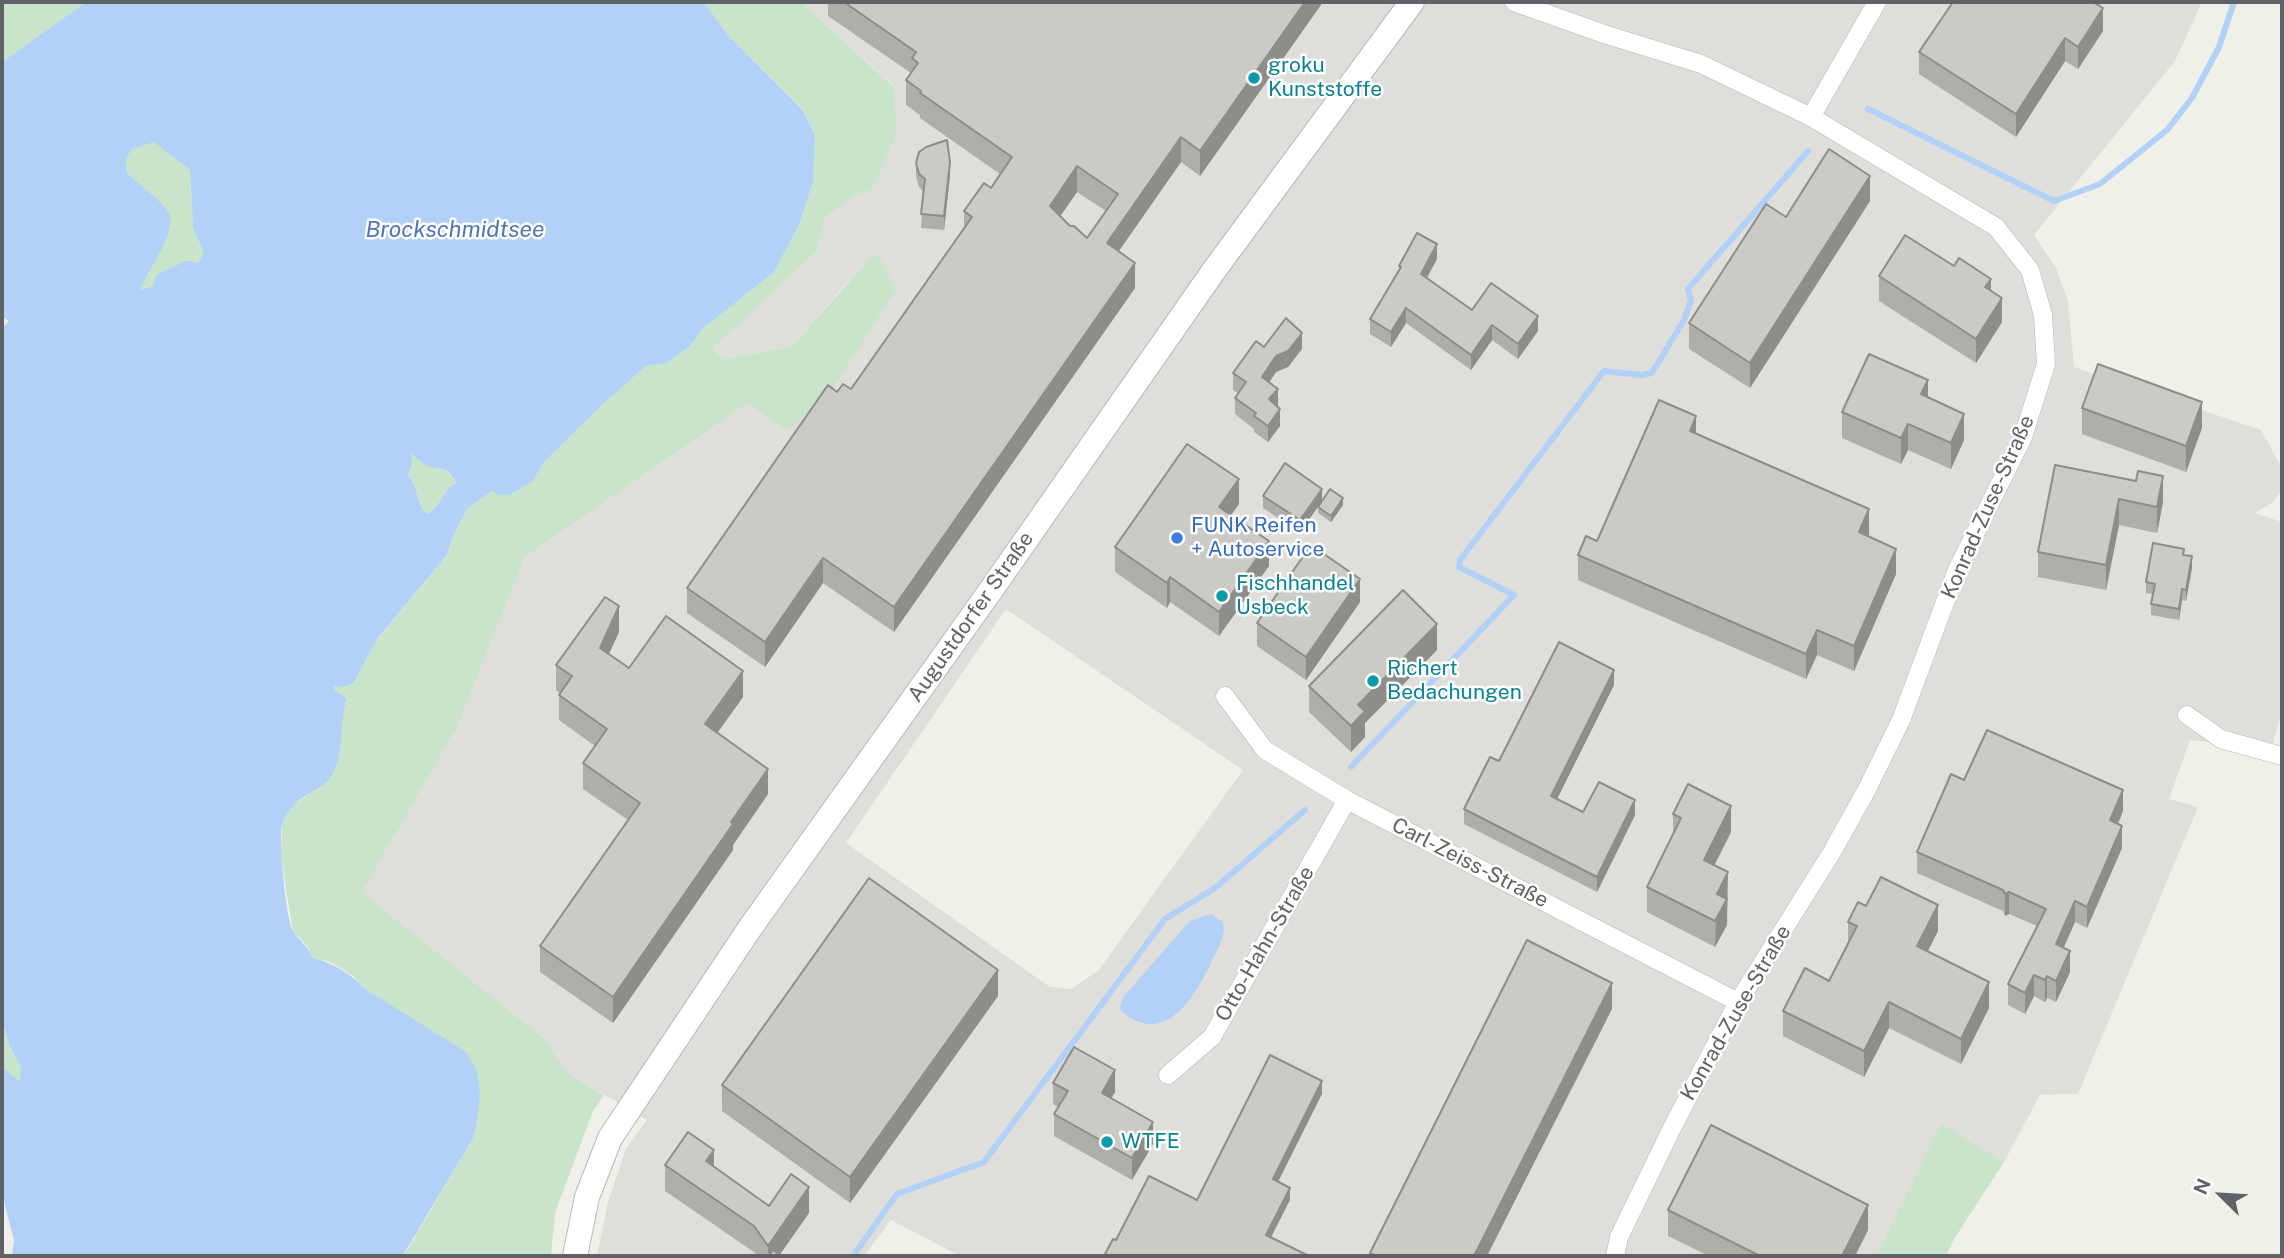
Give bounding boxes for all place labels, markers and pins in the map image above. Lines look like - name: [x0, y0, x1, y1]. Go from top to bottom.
- place label: groku Kunststoffe: [1268, 53, 1382, 103]
- marker: groku Kunststoffe: [1246, 70, 1262, 86]
- place label: FUNK Reifen + Autoservice: [1191, 513, 1324, 563]
- marker: FUNK Reifen + Autoservice: [1169, 530, 1185, 546]
- place label: Fischhandel Usbeck: [1236, 571, 1354, 621]
- marker: Fischhandel Usbeck: [1214, 588, 1230, 604]
- place label: Richert Bedachungen: [1387, 656, 1522, 706]
- marker: Richert Bedachungen: [1365, 673, 1381, 689]
- place label: WTFE: [1121, 1129, 1180, 1155]
- marker: WTFE: [1099, 1134, 1115, 1150]

